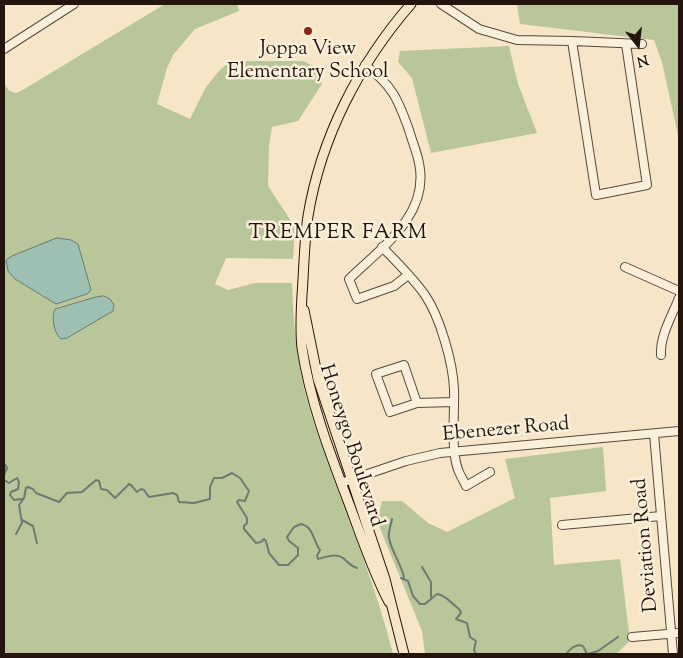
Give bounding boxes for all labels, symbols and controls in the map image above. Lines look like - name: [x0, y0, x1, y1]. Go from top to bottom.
- north arrow: [613, 20, 663, 70]
- marker: Joppa View Elementary School: [302, 25, 314, 37]
- place label: Joppa View Elementary School: [227, 39, 389, 86]
- text: N: [634, 48, 650, 71]
- district label: TREMPER FARM: [247, 221, 429, 247]
- street label: Honeygo Boulevard: [312, 362, 388, 530]
- street label: Ebenezer Road: [442, 414, 570, 448]
- street label: Deviation Road: [629, 477, 665, 613]

